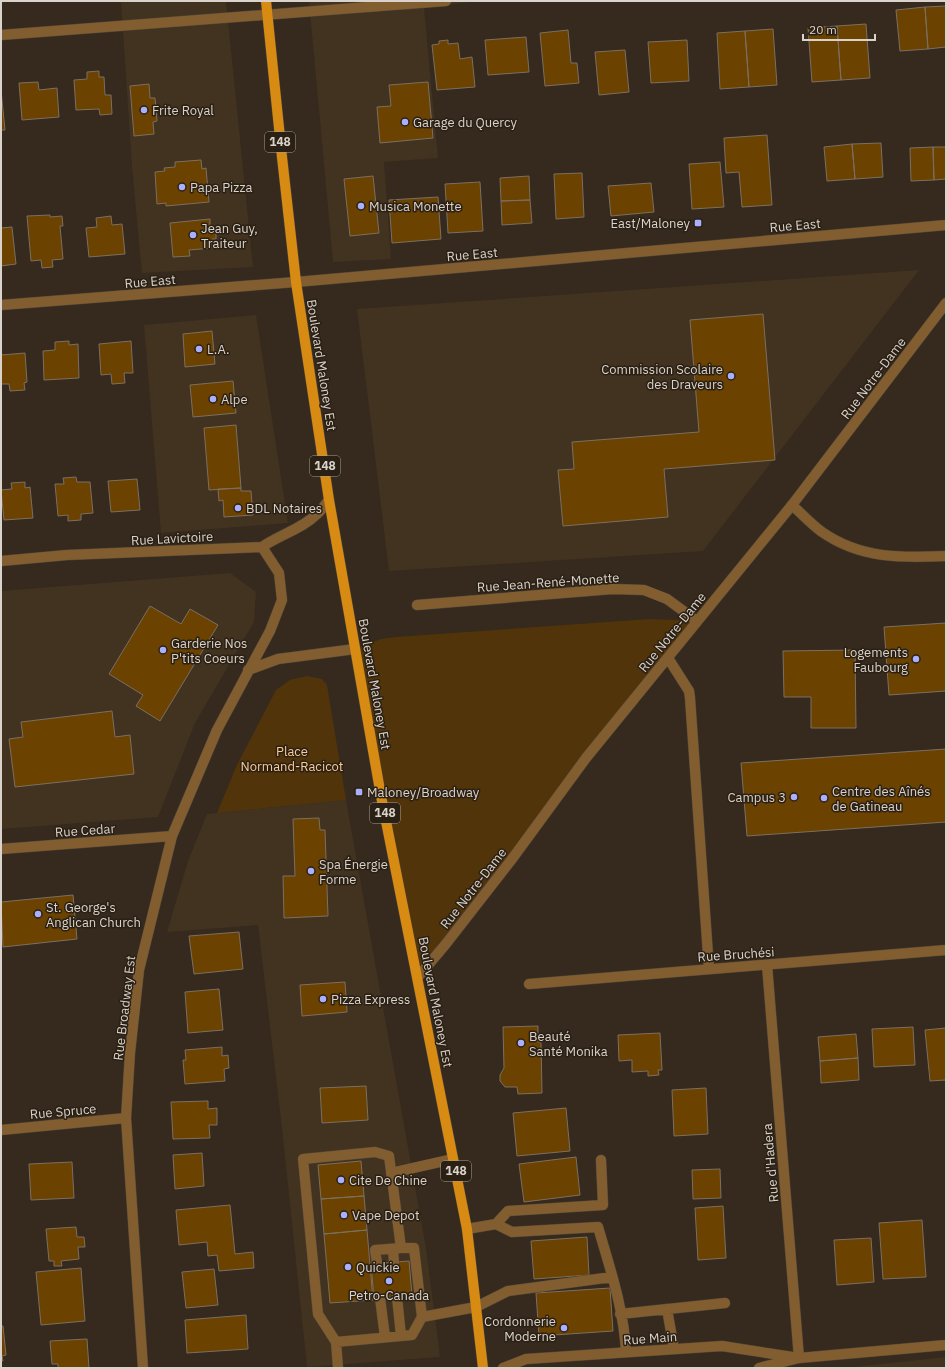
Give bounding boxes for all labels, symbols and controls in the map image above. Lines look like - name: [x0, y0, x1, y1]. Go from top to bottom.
- scale bar: [803, 16, 875, 42]
- text: 20 m: [809, 22, 837, 37]
- place label: Frite Royal: [152, 102, 214, 119]
- marker: Frite Royal: [139, 105, 149, 115]
- place label: Garage du Quercy: [413, 114, 518, 131]
- marker: Garage du Quercy: [400, 117, 410, 127]
- road number: 148: [265, 132, 295, 152]
- place label: Papa Pizza: [190, 179, 252, 196]
- marker: Papa Pizza: [177, 182, 187, 192]
- place label: Musica Monette: [369, 198, 462, 215]
- marker: Musica Monette: [356, 201, 366, 211]
- place label: East/Maloney: [610, 215, 691, 232]
- street label: Rue East: [769, 215, 821, 236]
- marker: East/Maloney: [693, 218, 703, 228]
- place label: Jean Guy, Traiteur: [201, 220, 258, 252]
- marker: Jean Guy, Traiteur: [188, 230, 198, 240]
- street label: Rue East: [446, 244, 498, 265]
- street label: Rue East: [124, 271, 176, 292]
- street label: Boulevard Maloney Est: [303, 298, 340, 432]
- street label: Rue Notre-Dame: [837, 334, 910, 423]
- place label: L.A.: [207, 341, 230, 358]
- marker: L.A.: [194, 344, 204, 354]
- place label: Commission Scolaire des Draveurs: [601, 361, 723, 393]
- marker: Commission Scolaire des Draveurs: [726, 371, 736, 381]
- place label: Alpe: [221, 391, 248, 408]
- marker: Alpe: [208, 394, 218, 404]
- road number: 148: [310, 456, 340, 476]
- place label: BDL Notaires: [246, 500, 322, 517]
- marker: BDL Notaires: [233, 503, 243, 513]
- street label: Rue Lavictoire: [130, 528, 214, 549]
- street label: Rue Jean-René-Monette: [476, 569, 620, 596]
- street label: Rue Notre-Dame: [635, 589, 710, 676]
- street label: Boulevard Maloney Est: [355, 617, 394, 751]
- place label: Garderie Nos P'tits Coeurs: [171, 635, 247, 667]
- place label: Logements Faubourg: [844, 644, 908, 676]
- marker: Garderie Nos P'tits Coeurs: [158, 645, 168, 655]
- marker: Logements Faubourg: [911, 654, 921, 664]
- park label: Place Normand-Racicot: [241, 743, 343, 775]
- place label: Centre des Aînés de Gatineau: [832, 783, 931, 815]
- place label: Maloney/Broadway: [367, 784, 480, 801]
- marker: Maloney/Broadway: [354, 787, 364, 797]
- place label: Campus 3: [728, 789, 786, 806]
- marker: Campus 3: [789, 792, 799, 802]
- marker: Centre des Aînés de Gatineau: [819, 793, 829, 803]
- road number: 148: [370, 803, 400, 823]
- street label: Rue Cedar: [54, 820, 116, 841]
- street label: Rue Notre-Dame: [436, 844, 510, 932]
- place label: Spa Énergie Forme: [319, 856, 388, 888]
- marker: Spa Énergie Forme: [306, 866, 316, 876]
- place label: St. George's Anglican Church: [46, 899, 141, 931]
- marker: St. George's Anglican Church: [33, 909, 43, 919]
- street label: Boulevard Maloney Est: [414, 935, 457, 1069]
- street label: Rue Bruchési: [697, 943, 775, 966]
- street label: Rue Broadway Est: [110, 955, 139, 1061]
- place label: Pizza Express: [331, 991, 410, 1008]
- marker: Pizza Express: [318, 994, 328, 1004]
- place label: Beauté Santé Monika: [529, 1028, 608, 1060]
- marker: Beauté Santé Monika: [516, 1038, 526, 1048]
- street label: Rue Spruce: [29, 1100, 97, 1123]
- street label: Rue d'Hadera: [759, 1123, 782, 1203]
- road number: 148: [441, 1161, 471, 1181]
- place label: Cite De Chine: [349, 1172, 427, 1189]
- marker: Cite De Chine: [336, 1175, 346, 1185]
- place label: Vape Depot: [352, 1207, 419, 1224]
- marker: Vape Depot: [339, 1210, 349, 1220]
- place label: Quickie: [356, 1259, 400, 1276]
- marker: Quickie: [343, 1262, 353, 1272]
- marker: Petro-Canada: [384, 1276, 394, 1286]
- place label: Petro-Canada: [349, 1287, 429, 1304]
- place label: Cordonnerie Moderne: [484, 1313, 556, 1345]
- marker: Cordonnerie Moderne: [559, 1323, 569, 1333]
- street label: Rue Main: [622, 1328, 678, 1349]

